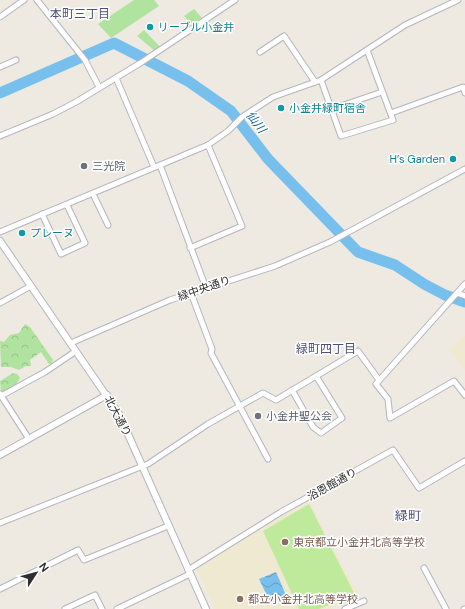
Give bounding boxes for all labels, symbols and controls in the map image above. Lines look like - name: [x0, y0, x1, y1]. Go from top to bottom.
- district label: 本町三丁目: [50, 6, 110, 22]
- place label: リーブル小金井: [158, 20, 234, 34]
- marker: リーブル小金井: [145, 22, 155, 32]
- place label: 小金井緑町宿舎: [289, 101, 366, 115]
- marker: 小金井緑町宿舎: [276, 103, 286, 113]
- water label: 仙川: [242, 108, 271, 138]
- place label: H’s Garden: [390, 152, 445, 166]
- marker: H’s Garden: [448, 154, 458, 164]
- place label: 三光院: [92, 159, 125, 173]
- marker: 三光院: [79, 161, 89, 171]
- place label: プレーヌ: [30, 226, 74, 240]
- marker: プレーヌ: [17, 228, 27, 238]
- street label: 緑中央通り: [176, 272, 232, 304]
- district label: 緑町四丁目: [296, 341, 356, 357]
- street label: 北大通り: [101, 393, 135, 439]
- place label: 小金井聖公会: [266, 409, 332, 423]
- marker: 小金井聖公会: [253, 411, 263, 421]
- street label: 浴恩館通り: [305, 465, 359, 503]
- district label: 緑町: [395, 507, 421, 524]
- place label: 東京都立小金井北高等学校: [293, 535, 425, 549]
- marker: 東京都立小金井北高等学校: [280, 537, 290, 547]
- north arrow: [16, 553, 56, 593]
- text: N: [36, 560, 52, 574]
- place label: 都立小金井北高等学校: [248, 592, 358, 606]
- marker: 都立小金井北高等学校: [235, 594, 245, 604]

